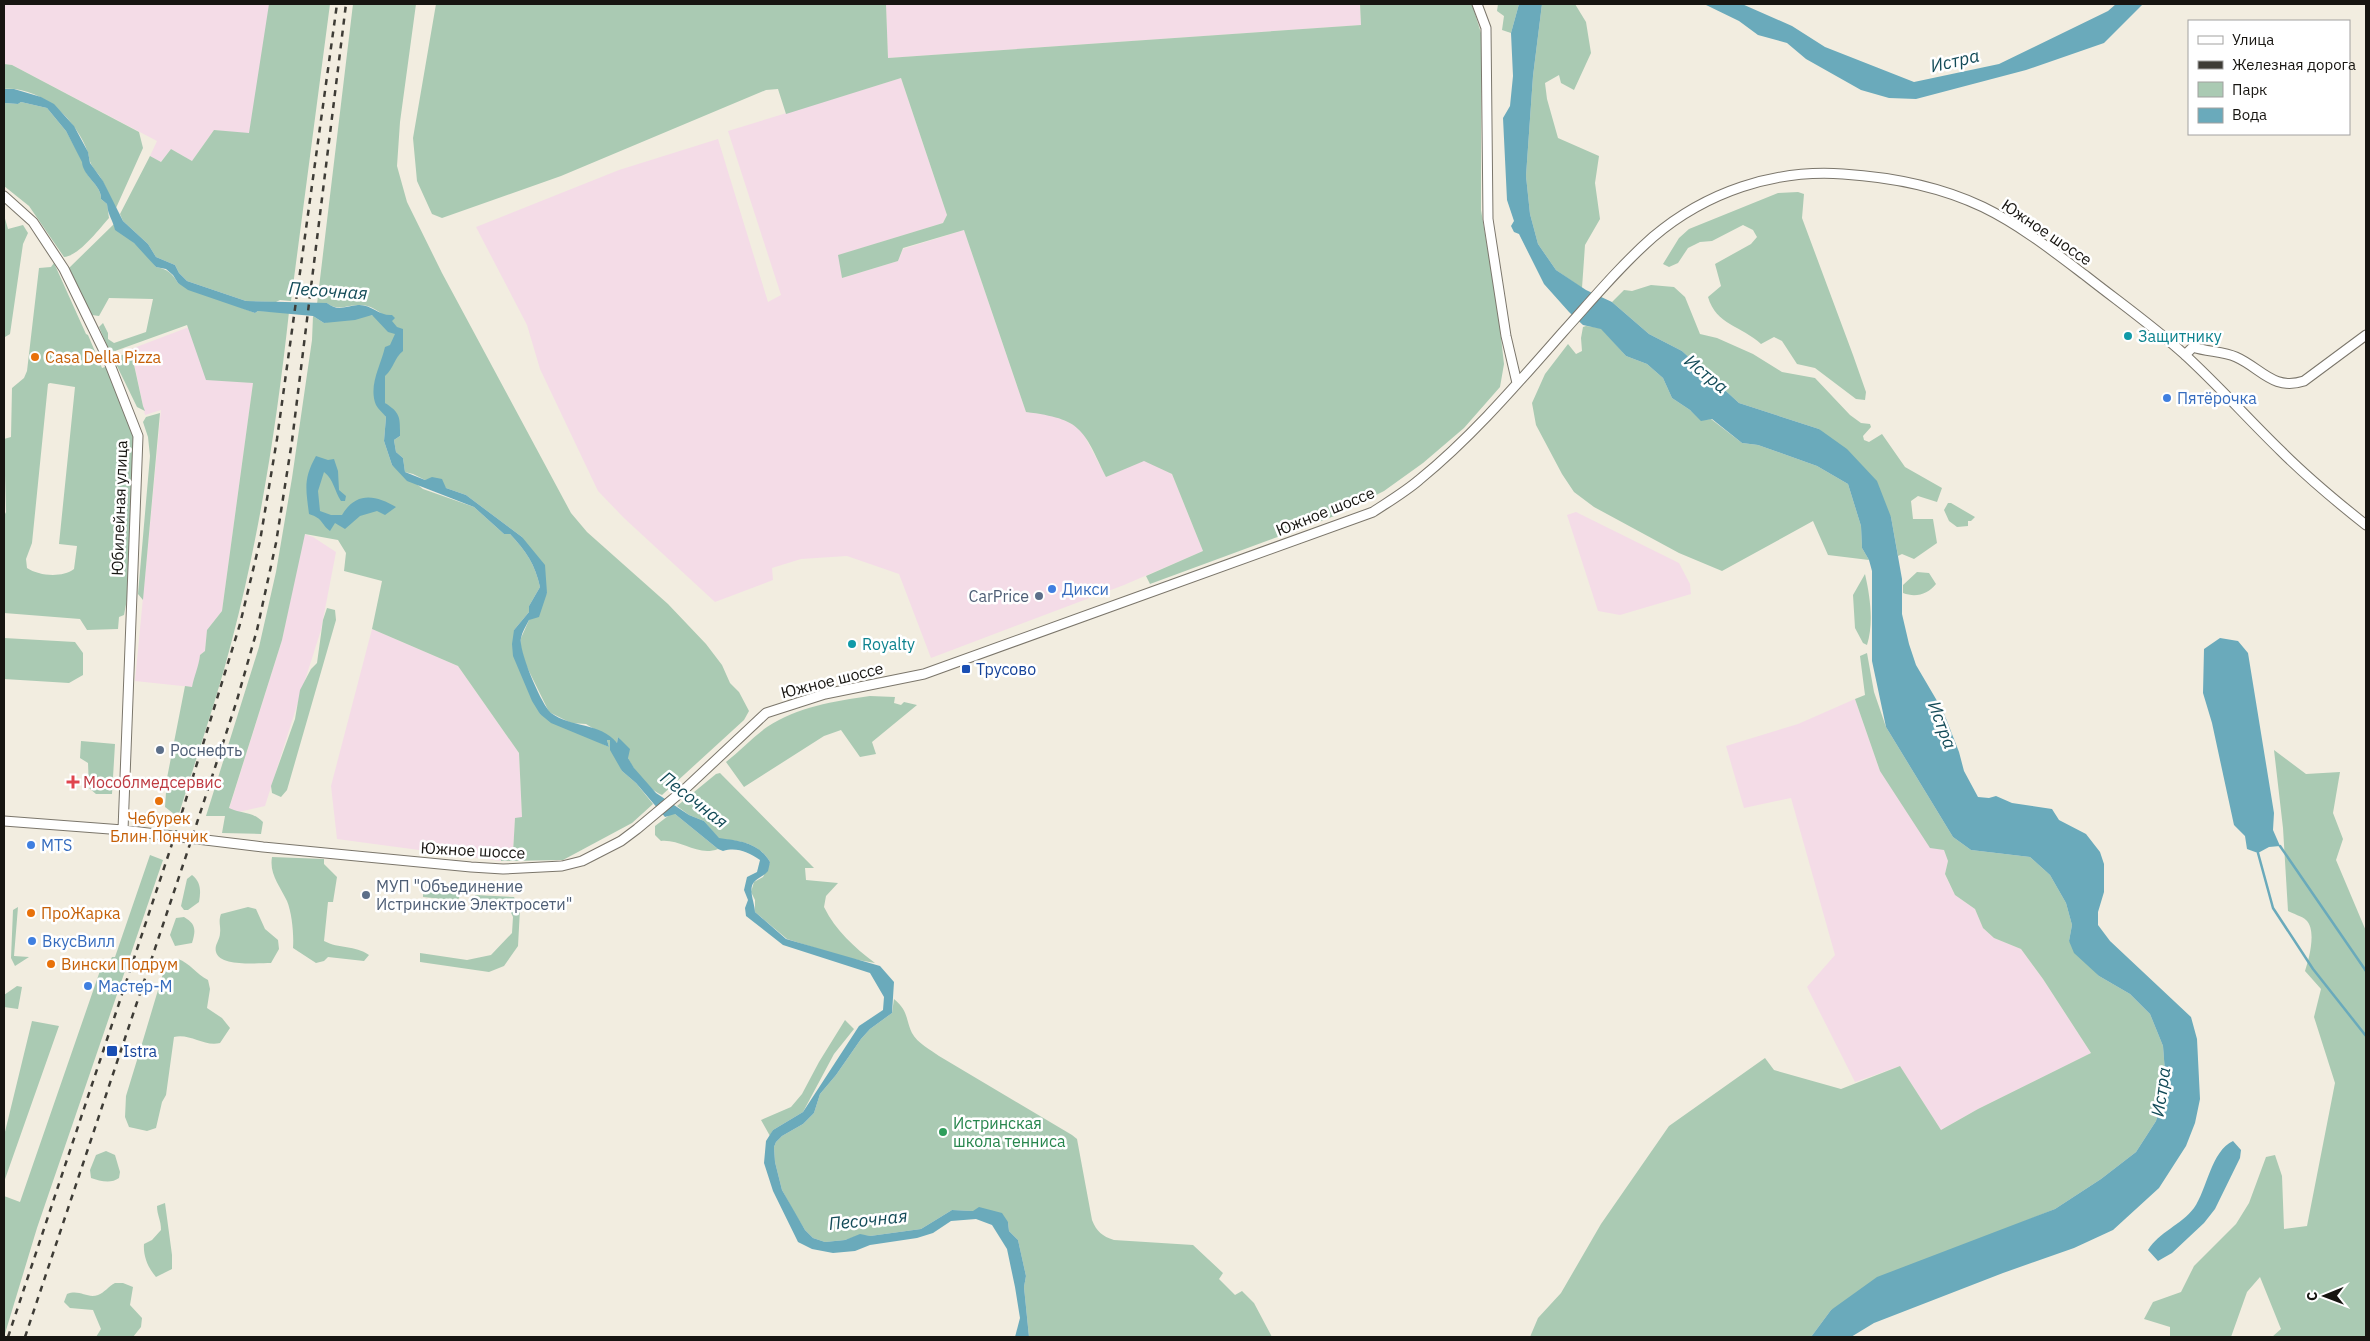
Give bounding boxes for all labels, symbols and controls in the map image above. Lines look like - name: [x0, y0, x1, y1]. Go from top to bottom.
- legend: [2188, 20, 2350, 135]
- text: Улица: [2232, 30, 2274, 49]
- water label: Истра: [1928, 44, 1982, 77]
- text: Железная дорога: [2232, 55, 2356, 74]
- text: Парк: [2232, 80, 2267, 99]
- text: Вода: [2232, 105, 2267, 124]
- street label: Южное шоссе: [1998, 194, 2096, 270]
- water label: Песочная: [288, 276, 368, 305]
- place label: Защитнику: [2138, 326, 2222, 346]
- marker: Защитнику: [2122, 330, 2134, 342]
- place label: Casa Della Pizza: [45, 347, 162, 367]
- water label: Истра: [1680, 349, 1733, 398]
- marker: Casa Della Pizza: [29, 351, 41, 363]
- place label: Пятёрочка: [2177, 388, 2257, 408]
- marker: Пятёрочка: [2161, 392, 2173, 404]
- street label: Юбилейная улица: [107, 439, 131, 576]
- street label: Южное шоссе: [1273, 482, 1378, 540]
- place label: Дикси: [1062, 579, 1109, 599]
- marker: Дикси: [1046, 583, 1058, 595]
- place label: CarPrice: [969, 586, 1029, 606]
- marker: CarPrice: [1033, 590, 1045, 602]
- place label: Royalty: [862, 634, 915, 654]
- marker: Royalty: [846, 638, 858, 650]
- street label: Южное шоссе: [779, 658, 885, 702]
- place label: Трусово: [976, 659, 1036, 679]
- marker: Трусово: [960, 663, 972, 675]
- water label: Истра: [1923, 697, 1962, 752]
- place label: Роснефть: [170, 740, 242, 760]
- marker: Роснефть: [154, 744, 166, 756]
- water label: Песочная: [656, 766, 733, 833]
- place label: Мособлмедсервис: [83, 772, 222, 792]
- marker: Мособлмедсервис: [67, 776, 79, 788]
- marker: Чебурек Блин Пончик: [153, 795, 165, 807]
- place label: Чебурек Блин Пончик: [110, 808, 208, 846]
- place label: MTS: [41, 835, 72, 855]
- street label: Южное шоссе: [420, 837, 526, 863]
- marker: MTS: [25, 839, 37, 851]
- place label: МУП "Объединение Истринские Электросети": [376, 876, 572, 914]
- marker: МУП "Объединение Истринские Электросети": [360, 889, 372, 901]
- place label: ПроЖарка: [41, 903, 121, 923]
- marker: ПроЖарка: [25, 907, 37, 919]
- place label: ВкусВилл: [42, 931, 115, 951]
- marker: ВкусВилл: [26, 935, 38, 947]
- place label: Вински Подрум: [61, 954, 178, 974]
- marker: Вински Подрум: [45, 958, 57, 970]
- place label: Мастер-М: [98, 976, 173, 996]
- marker: Мастер-М: [82, 980, 94, 992]
- place label: Istra: [123, 1041, 158, 1061]
- marker: Istra: [105, 1044, 119, 1058]
- water label: Истра: [2146, 1066, 2175, 1118]
- place label: Истринская школа тенниса: [953, 1113, 1066, 1151]
- marker: Истринская школа тенниса: [937, 1126, 949, 1138]
- water label: Песочная: [827, 1204, 909, 1235]
- north arrow: [2300, 1271, 2350, 1321]
- text: С: [2303, 1292, 2321, 1301]

